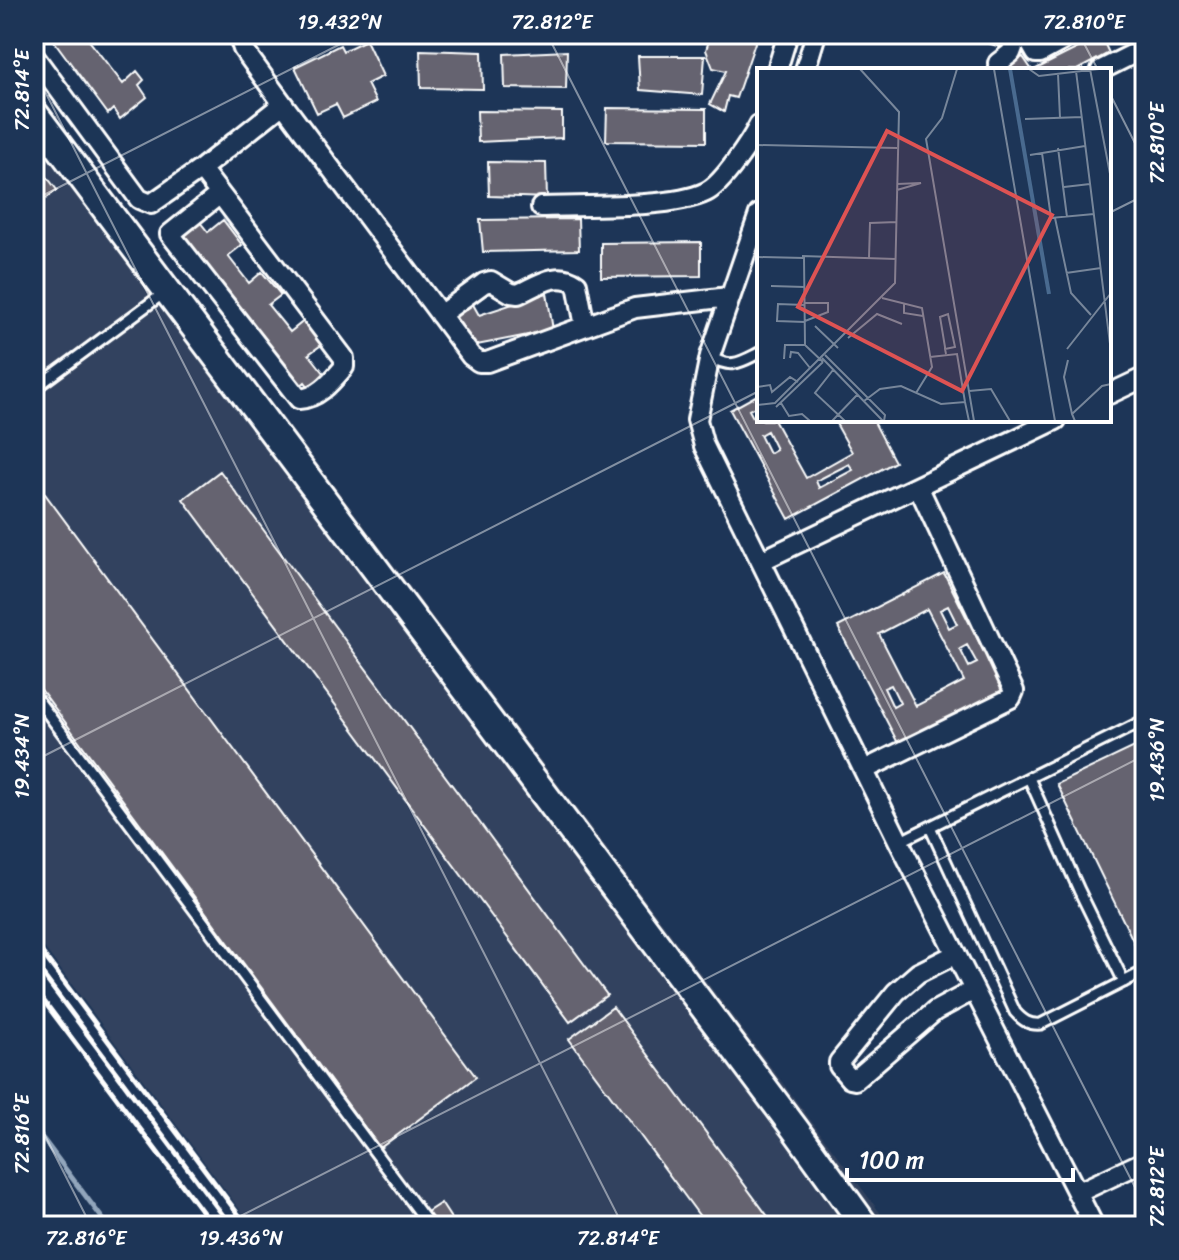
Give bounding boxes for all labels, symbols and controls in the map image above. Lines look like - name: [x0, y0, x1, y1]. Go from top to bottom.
- text: 19.432°N: [298, 5, 382, 40]
- text: 72.812°E: [512, 5, 594, 40]
- text: 72.810°E: [1043, 5, 1127, 40]
- text: 72.814°E: [5, 47, 40, 131]
- inset map: [757, 68, 1111, 422]
- text: 72.810°E: [1140, 100, 1175, 184]
- text: 19.434°N: [5, 713, 40, 799]
- text: 19.436°N: [1140, 718, 1175, 802]
- text: 72.816°E: [5, 1092, 40, 1174]
- scale bar: [847, 1132, 1073, 1182]
- text: 100 m: [859, 1139, 924, 1181]
- text: 72.812°E: [1140, 1145, 1175, 1227]
- text: 72.816°E: [46, 1221, 128, 1256]
- text: 19.436°N: [199, 1221, 283, 1256]
- text: 72.814°E: [577, 1221, 661, 1256]

